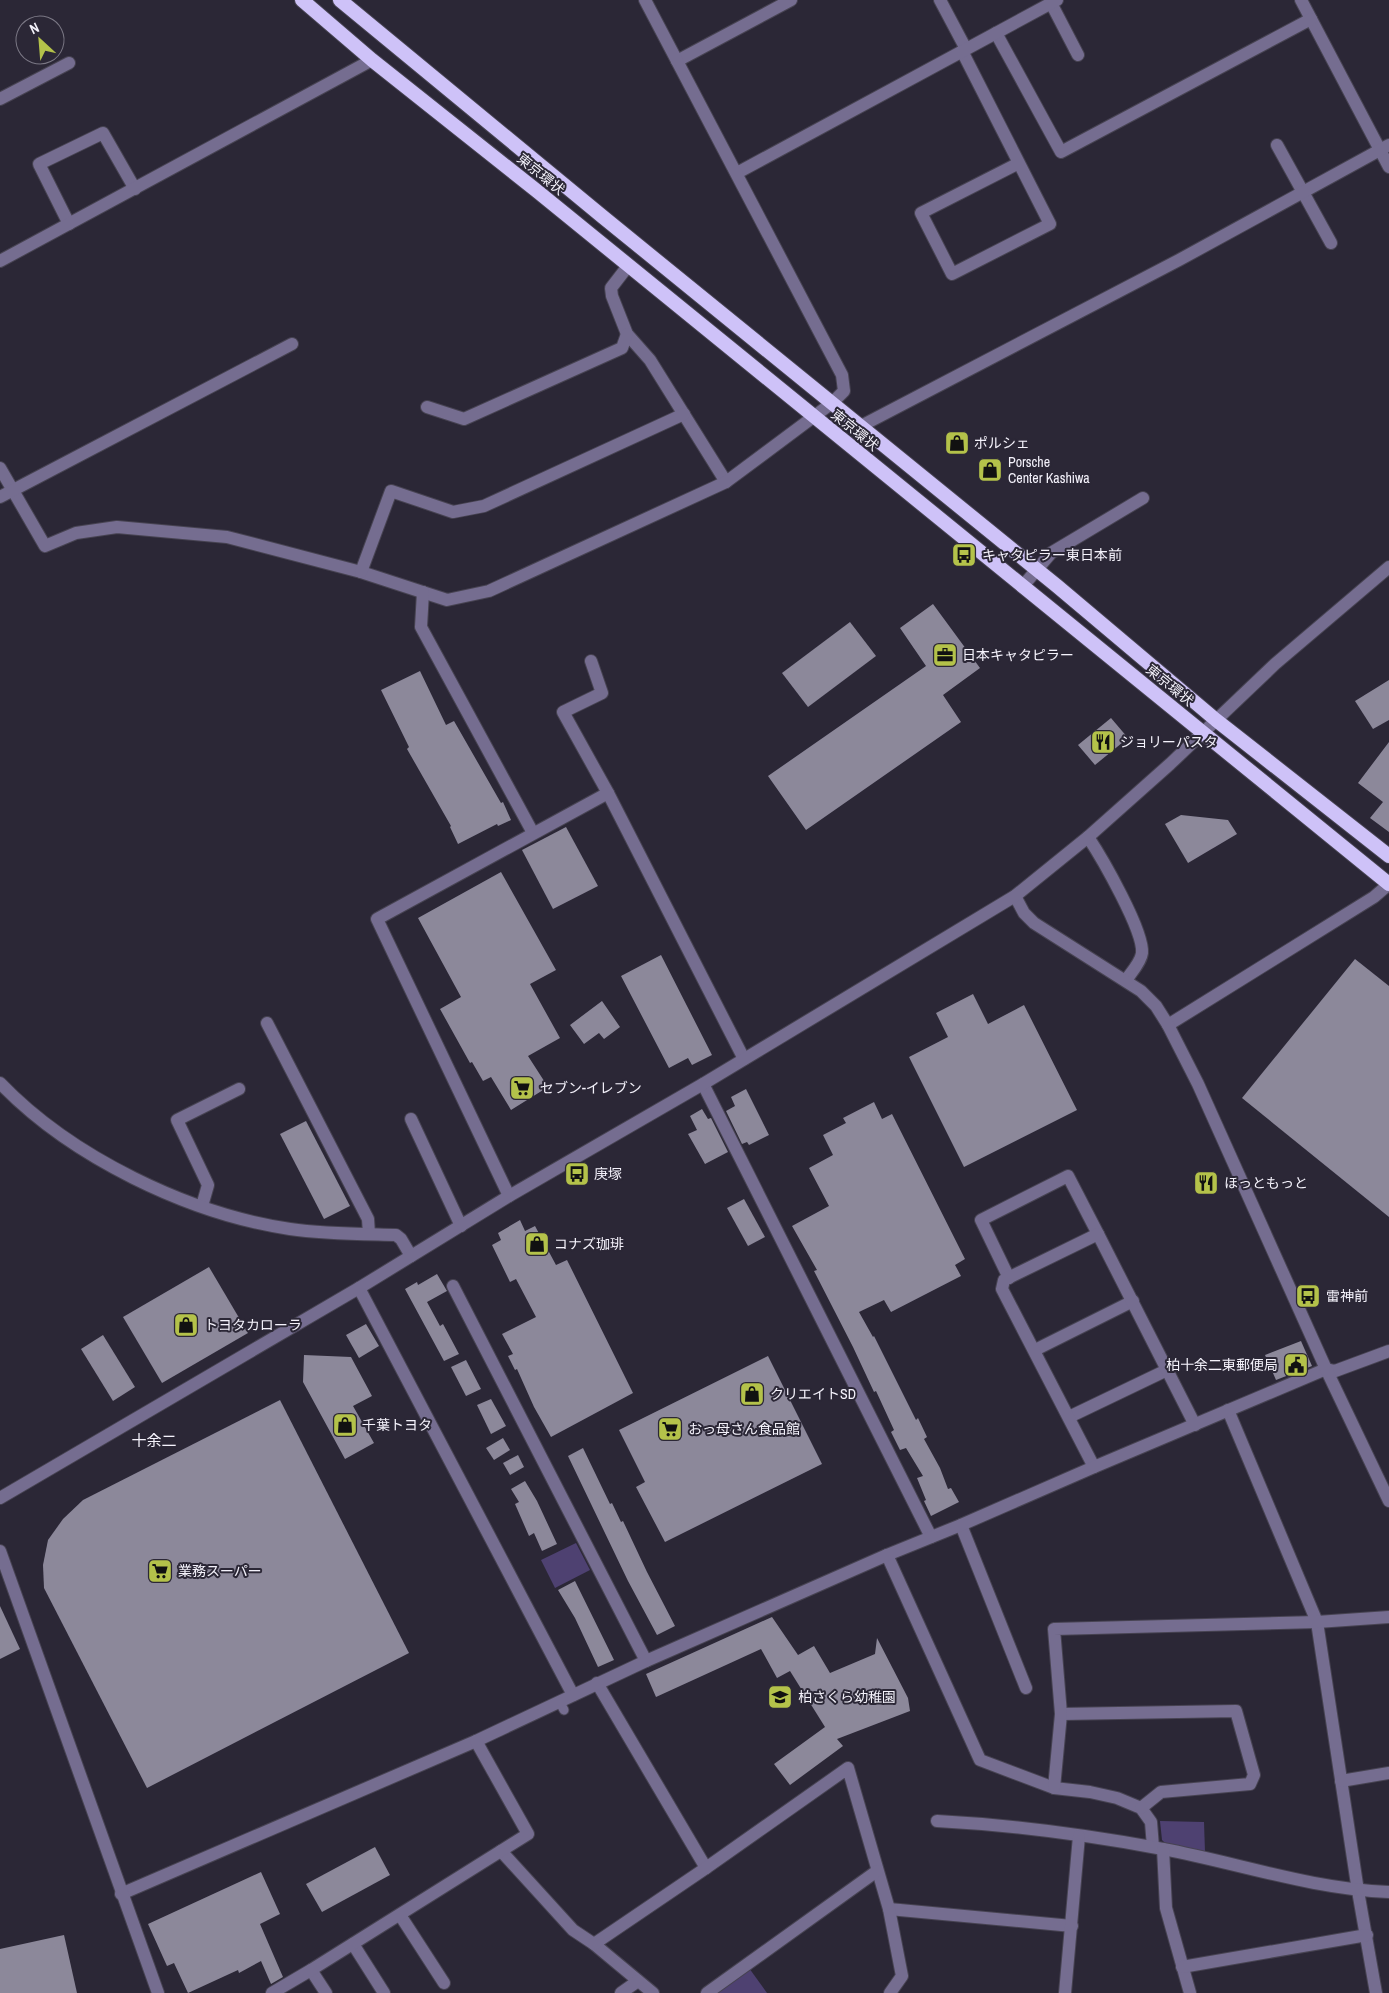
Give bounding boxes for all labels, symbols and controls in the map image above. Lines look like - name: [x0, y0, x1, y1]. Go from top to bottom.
- north arrow: [15, 15, 65, 65]
- text: N: [27, 18, 42, 38]
- street label: 東京環状: [514, 149, 568, 199]
- street label: 東京環状: [828, 405, 882, 455]
- shop icon: ポルシェ: [944, 430, 970, 456]
- place label: ポルシェ: [974, 434, 1030, 452]
- place label: Porsche Center Kashiwa: [1008, 453, 1090, 487]
- shop icon: Porsche Center Kashiwa: [977, 457, 1003, 483]
- bus stop icon: キャタピラー東日本前: [951, 542, 977, 568]
- place label: キャタピラー東日本前: [982, 546, 1122, 564]
- office icon: 日本キャタピラー: [932, 642, 958, 668]
- place label: 日本キャタピラー: [962, 646, 1074, 664]
- street label: 東京環状: [1143, 660, 1197, 710]
- restaurant icon: ジョリーパスタ: [1090, 729, 1116, 755]
- place label: ジョリーパスタ: [1120, 733, 1218, 751]
- supermarket icon: セブン-イレブン: [509, 1075, 535, 1101]
- place label: セブン-イレブン: [540, 1079, 642, 1097]
- bus stop icon: 庚塚: [564, 1161, 590, 1187]
- place label: 庚塚: [594, 1165, 622, 1183]
- restaurant icon: ほっともっと: [1193, 1170, 1219, 1196]
- place label: ほっともっと: [1224, 1174, 1308, 1192]
- shop icon: コナズ珈琲: [524, 1231, 550, 1257]
- place label: コナズ珈琲: [554, 1235, 624, 1253]
- bus stop icon: 雷神前: [1295, 1283, 1321, 1309]
- place label: 雷神前: [1326, 1287, 1368, 1305]
- shop icon: トヨタカローラ: [173, 1312, 199, 1338]
- place label: トヨタカローラ: [204, 1316, 302, 1334]
- public building icon: 柏十余二東郵便局: [1283, 1352, 1309, 1378]
- place label: 柏十余二東郵便局: [1166, 1356, 1278, 1374]
- shop icon: クリエイトSD: [739, 1381, 765, 1407]
- place label: クリエイトSD: [770, 1385, 856, 1403]
- shop icon: 千葉トヨタ: [332, 1412, 358, 1438]
- place label: 千葉トヨタ: [362, 1416, 432, 1434]
- supermarket icon: おっ母さん食品館: [657, 1416, 683, 1442]
- place label: おっ母さん食品館: [688, 1420, 800, 1438]
- district label: 十余二: [131, 1430, 177, 1451]
- supermarket icon: 業務スーパー: [147, 1558, 173, 1584]
- place label: 業務スーパー: [178, 1562, 262, 1580]
- school or university icon: 柏さくら幼稚園: [767, 1684, 793, 1710]
- place label: 柏さくら幼稚園: [798, 1688, 896, 1706]

